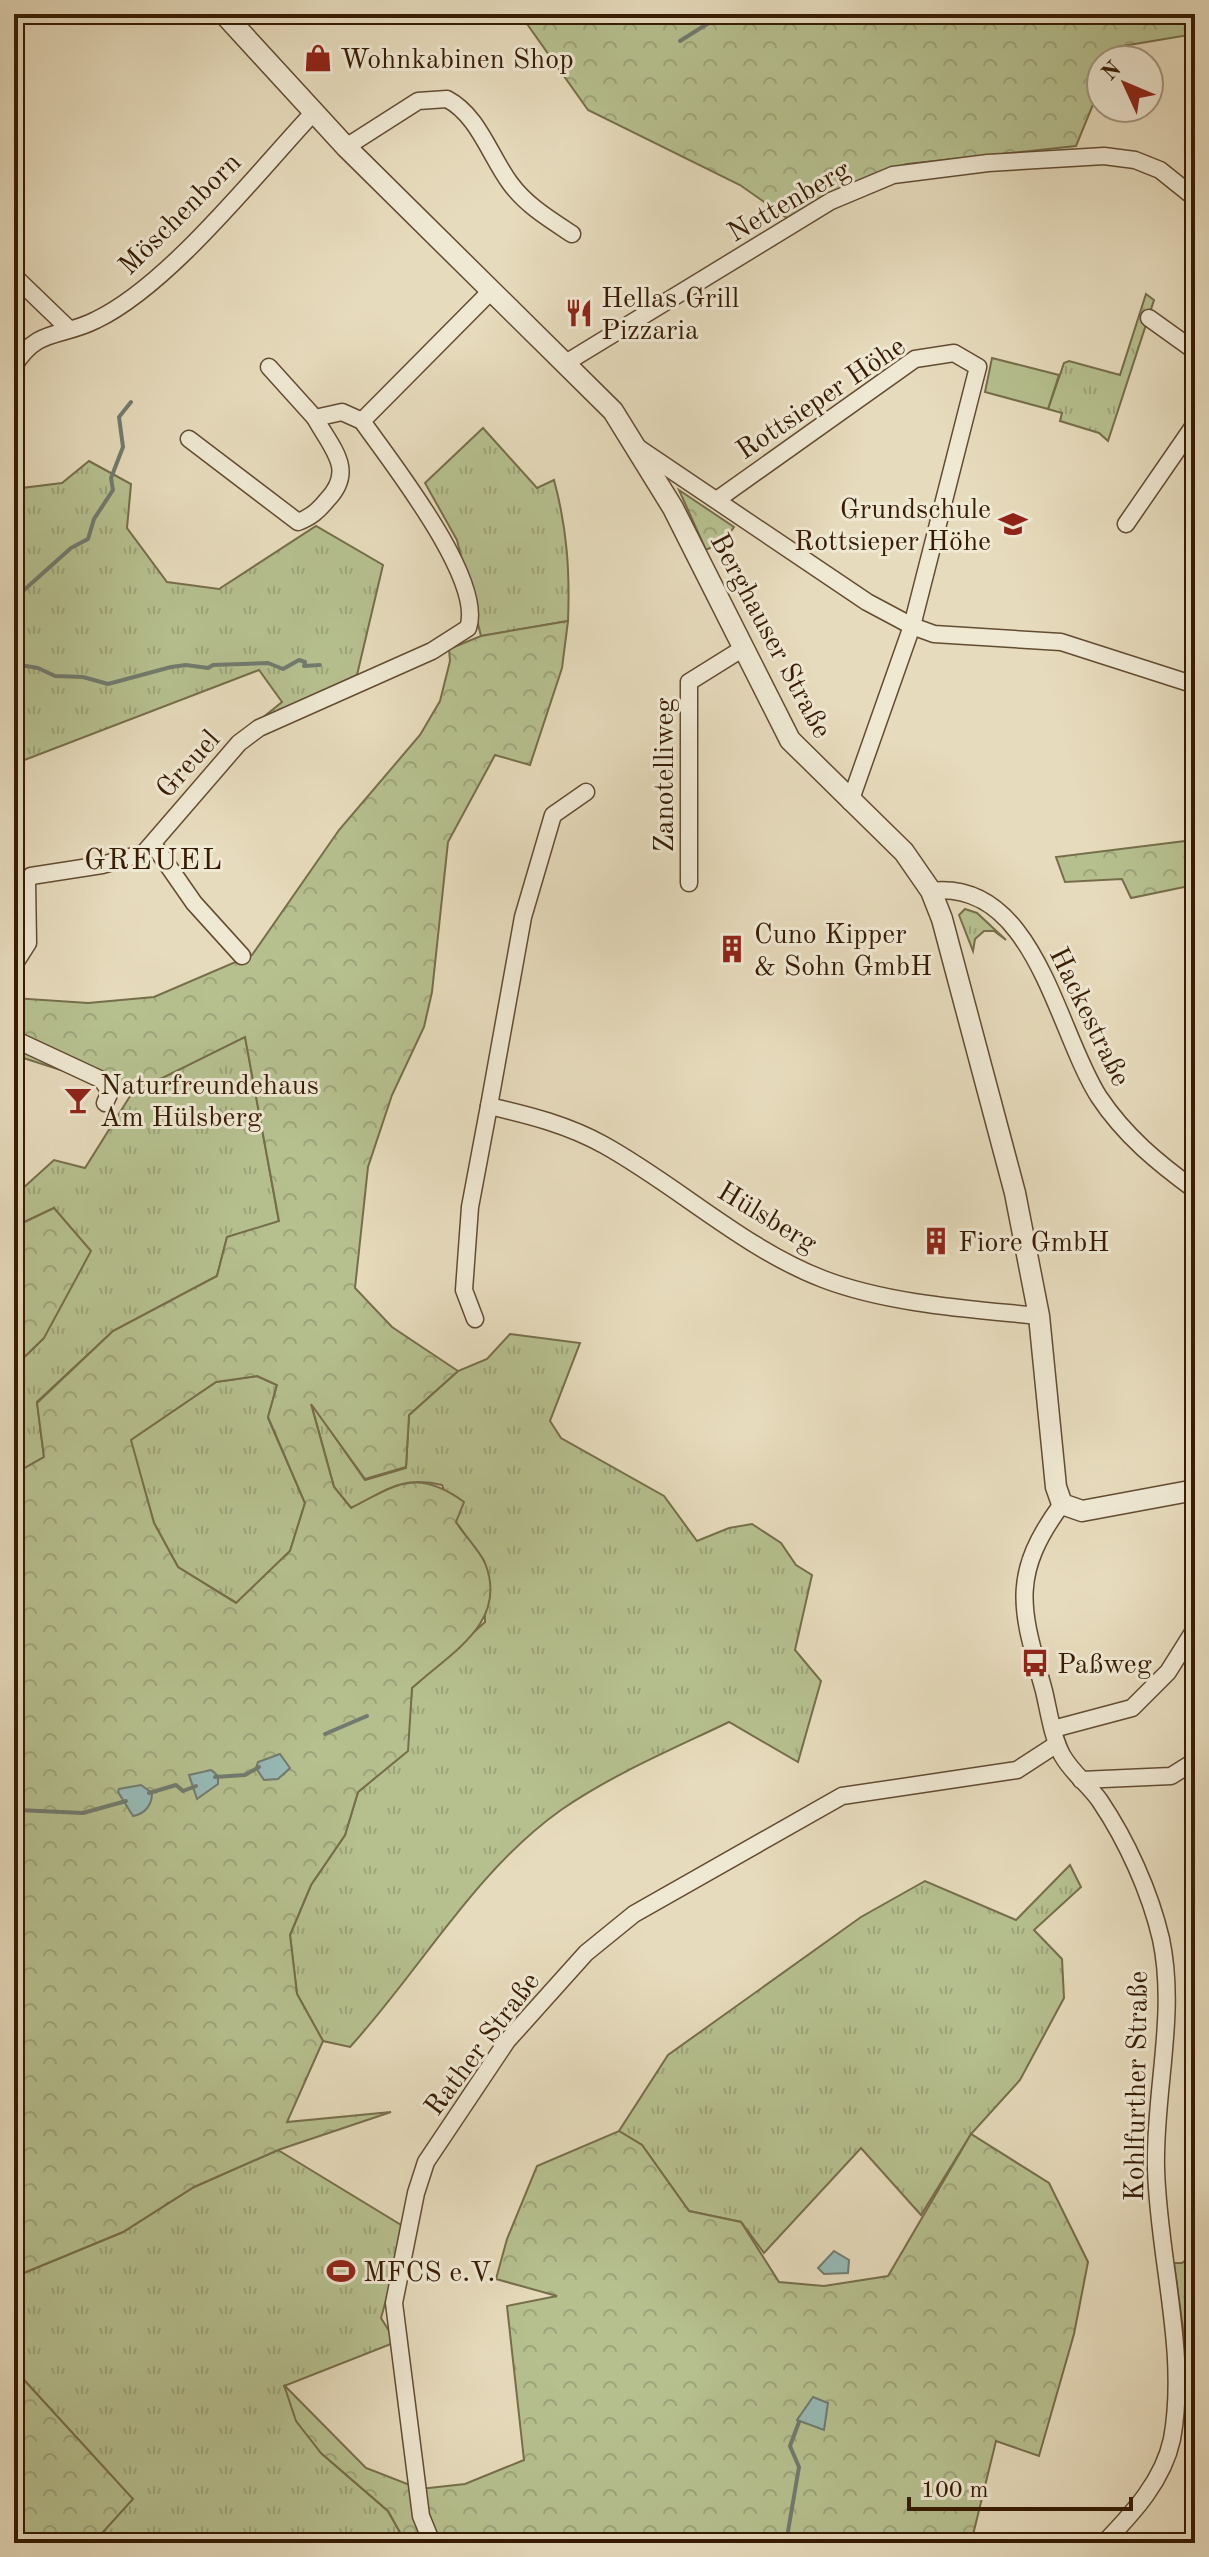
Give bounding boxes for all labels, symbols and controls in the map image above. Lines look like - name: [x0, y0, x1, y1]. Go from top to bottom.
- shop icon: Wohnkabinen Shop: [303, 43, 333, 73]
- north arrow: [1085, 44, 1165, 124]
- place label: Wohnkabinen Shop: [340, 47, 574, 75]
- text: N: [1098, 58, 1126, 85]
- street label: Möschenborn: [115, 149, 248, 282]
- street label: Nettenberg: [724, 157, 855, 249]
- place label: Hellas Grill Pizzaria: [601, 286, 739, 346]
- restaurant icon: Hellas Grill Pizzaria: [564, 298, 594, 328]
- street label: Rottsieper Höhe: [732, 333, 911, 466]
- place label: Grundschule Rottsieper Höhe: [794, 497, 991, 557]
- school or university icon: Grundschule Rottsieper Höhe: [998, 509, 1028, 539]
- street label: Berghauser Straße: [704, 530, 835, 743]
- street label: Zanotelliweg: [652, 698, 680, 852]
- street label: Greuel: [152, 726, 226, 804]
- district label: GREUEL: [84, 846, 224, 876]
- place label: Cuno Kipper & Sohn GmbH: [754, 922, 932, 982]
- building icon: Cuno Kipper & Sohn GmbH: [717, 934, 747, 964]
- street label: Hackestraße: [1043, 944, 1134, 1091]
- place label: Naturfreundehaus Am Hülsberg: [100, 1073, 319, 1133]
- bar icon: Naturfreundehaus Am Hülsberg: [63, 1085, 93, 1115]
- street label: Hülsberg: [712, 1178, 821, 1259]
- building icon: Fiore GmbH: [921, 1226, 951, 1256]
- place label: Fiore GmbH: [958, 1230, 1109, 1258]
- bus stop icon: Paßweg: [1020, 1648, 1050, 1678]
- place label: Paßweg: [1057, 1652, 1152, 1680]
- street label: Rather Straße: [421, 1968, 546, 2122]
- street label: Kohlfurther Straße: [1122, 1970, 1154, 2202]
- sports icon: MFCS e.V.: [326, 2256, 356, 2286]
- place label: MFCS e.V.: [363, 2260, 495, 2288]
- scale bar: [909, 2461, 1131, 2511]
- text: 100 m: [921, 2479, 989, 2503]

